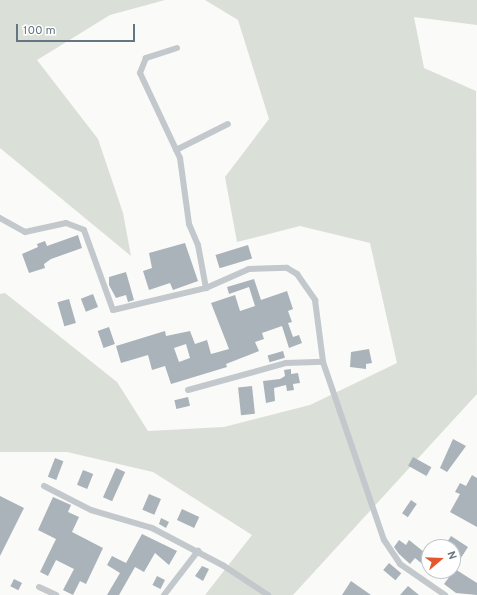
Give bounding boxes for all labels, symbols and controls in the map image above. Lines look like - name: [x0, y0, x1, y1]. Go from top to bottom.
- scale bar: [18, 16, 137, 42]
- text: 100 m: [23, 23, 56, 39]
- north arrow: [421, 539, 461, 579]
- text: N: [443, 549, 459, 561]

